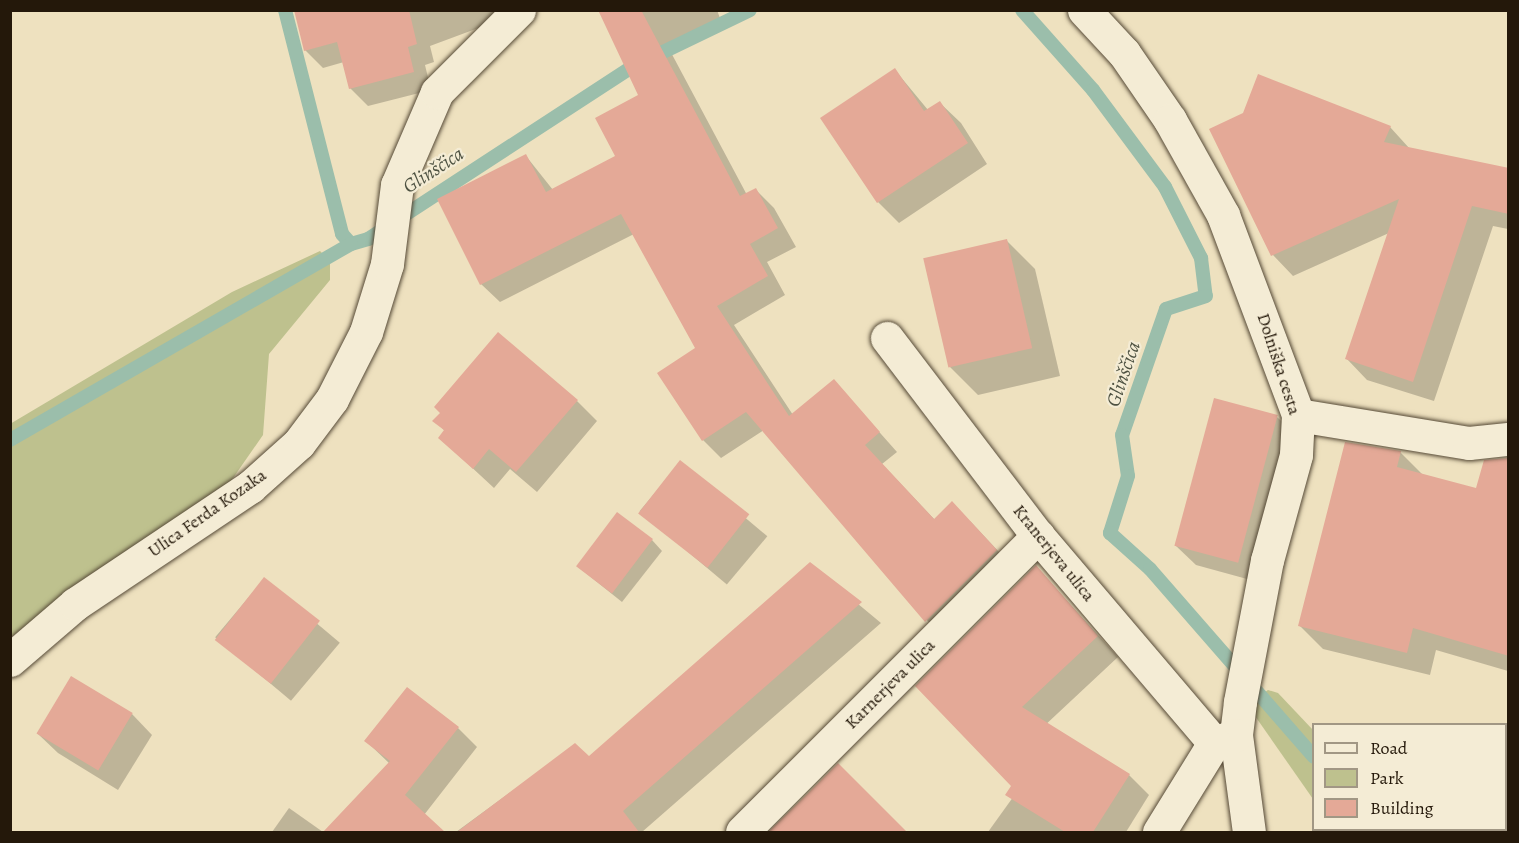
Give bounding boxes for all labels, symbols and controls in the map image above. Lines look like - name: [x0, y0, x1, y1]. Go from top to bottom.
- water label: Glinščica: [398, 142, 468, 198]
- street label: Dolniška cesta: [1252, 310, 1306, 418]
- water label: Glinščica: [1101, 338, 1145, 410]
- street label: Ulica Ferda Kozaka: [144, 464, 270, 562]
- street label: Kranerjeva ulica: [1008, 500, 1100, 606]
- street label: Karnerjeva ulica: [840, 634, 940, 734]
- legend: [1312, 723, 1507, 831]
- text: Road: [1370, 736, 1407, 760]
- text: Park: [1370, 766, 1404, 790]
- text: Building: [1370, 796, 1434, 820]

